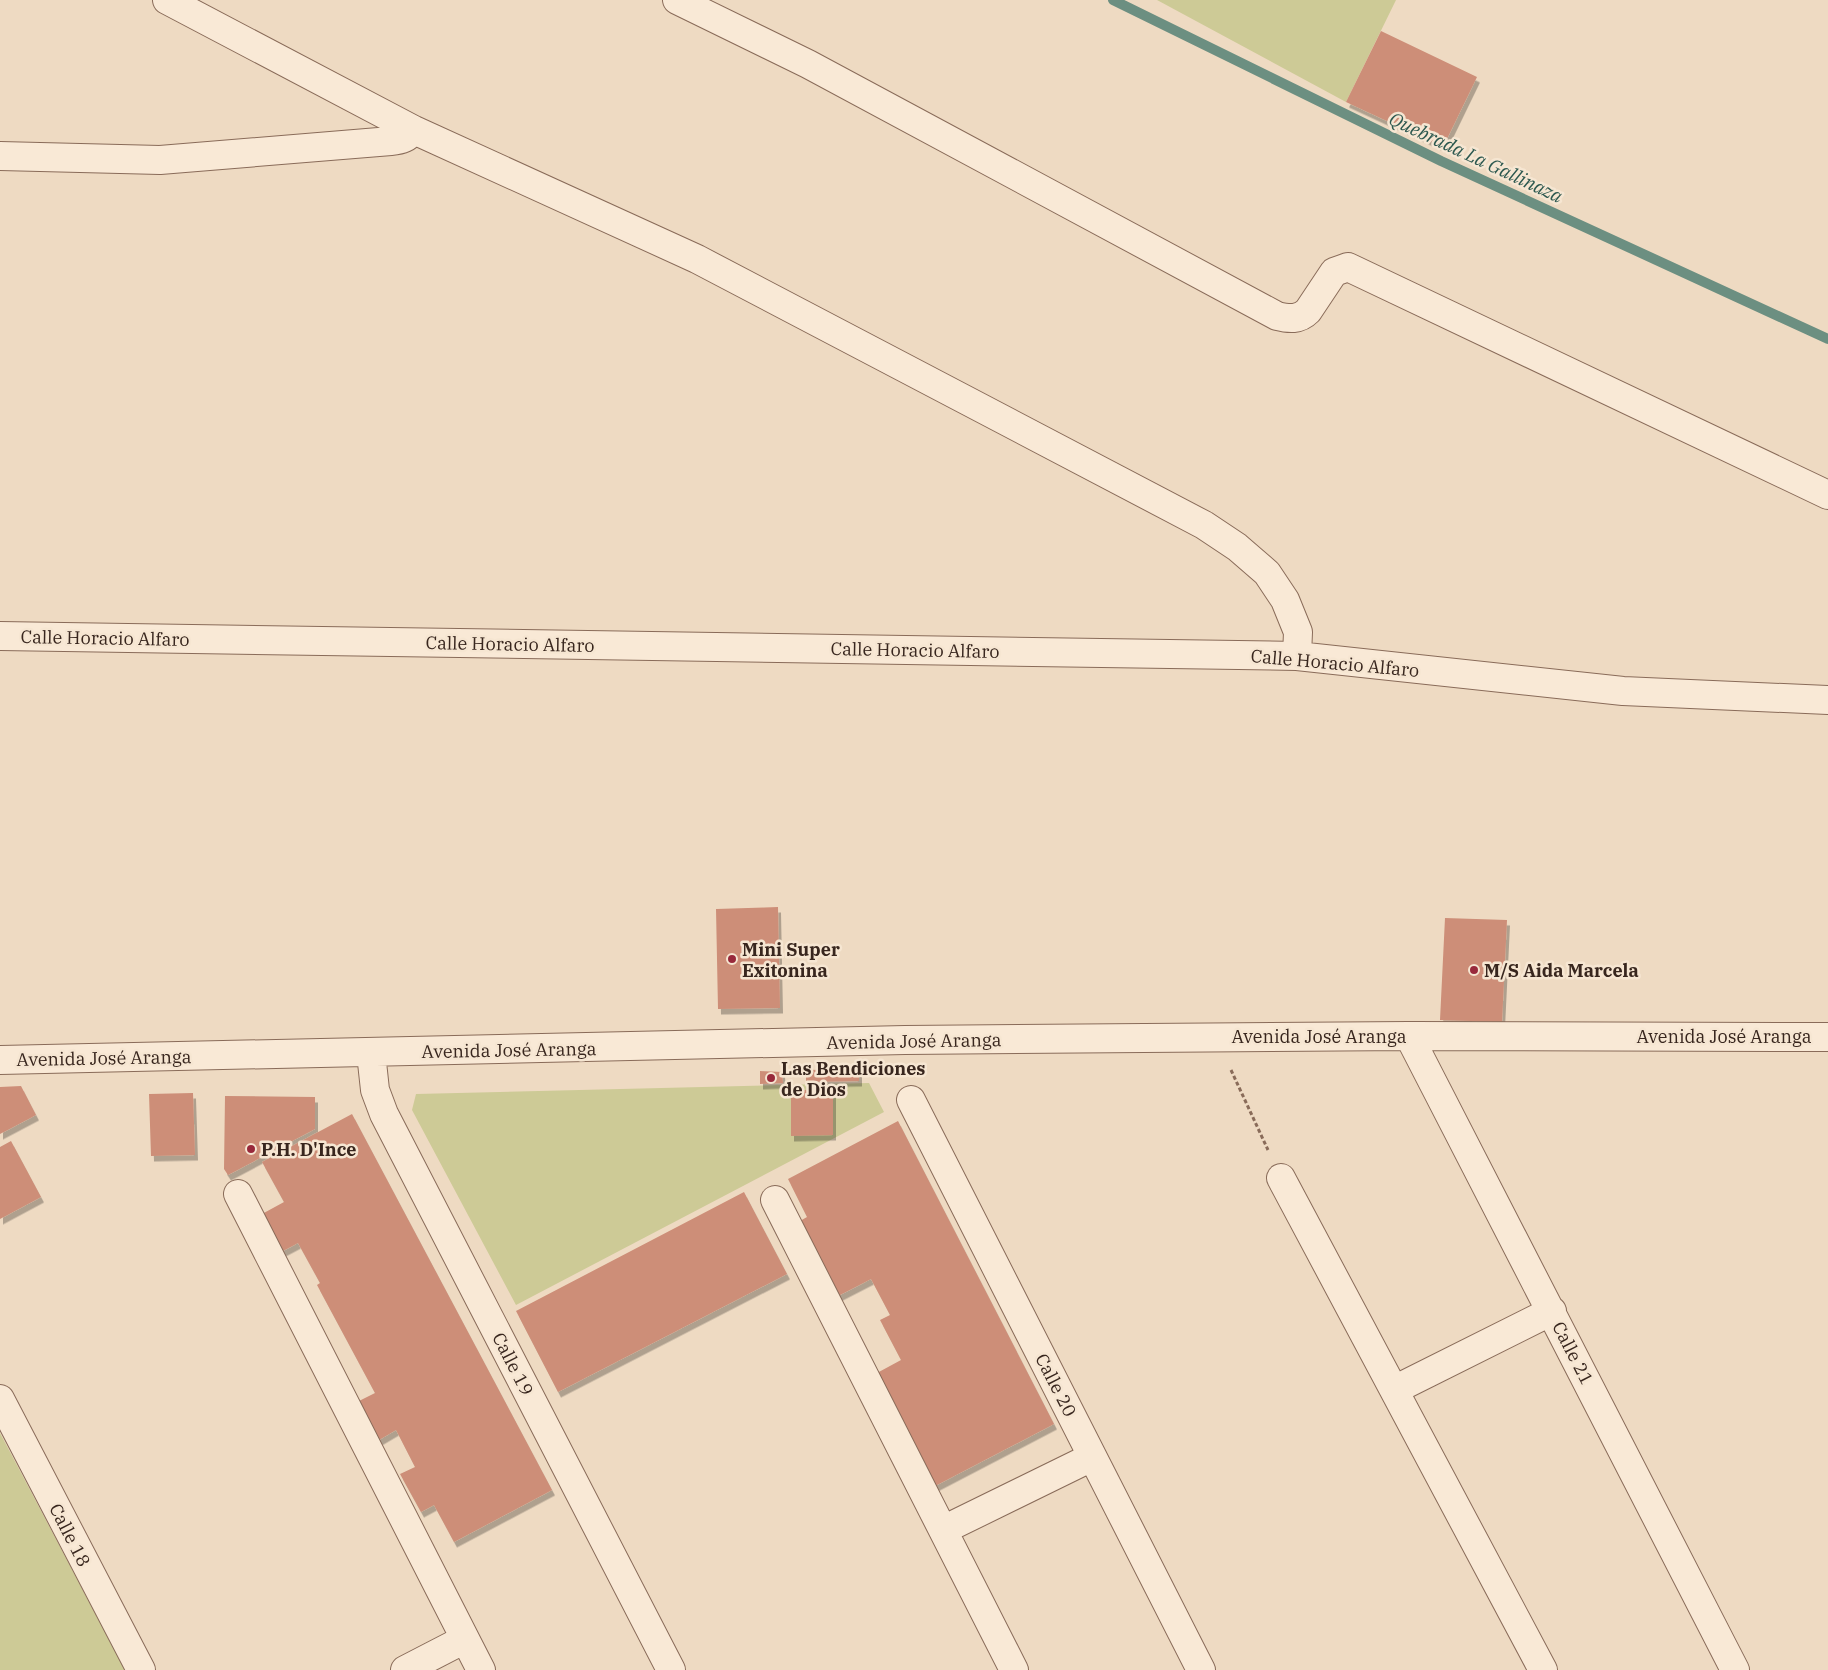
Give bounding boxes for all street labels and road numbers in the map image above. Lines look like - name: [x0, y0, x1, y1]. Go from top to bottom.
- street label: Calle Horacio Alfaro: [20, 625, 190, 651]
- street label: Calle Horacio Alfaro: [425, 631, 595, 657]
- street label: Calle Horacio Alfaro: [830, 637, 1000, 663]
- street label: Calle Horacio Alfaro: [1250, 644, 1420, 682]
- street label: Avenida José Aranga: [1231, 1025, 1407, 1048]
- street label: Avenida José Aranga: [1636, 1025, 1812, 1048]
- street label: Avenida José Aranga: [826, 1028, 1002, 1054]
- street label: Avenida José Aranga: [421, 1037, 597, 1063]
- street label: Avenida José Aranga: [16, 1045, 192, 1071]
- street label: Calle 21: [1547, 1318, 1599, 1388]
- street label: Calle 19: [487, 1329, 539, 1399]
- street label: Calle 20: [1030, 1350, 1082, 1420]
- street label: Calle 18: [44, 1500, 96, 1570]

